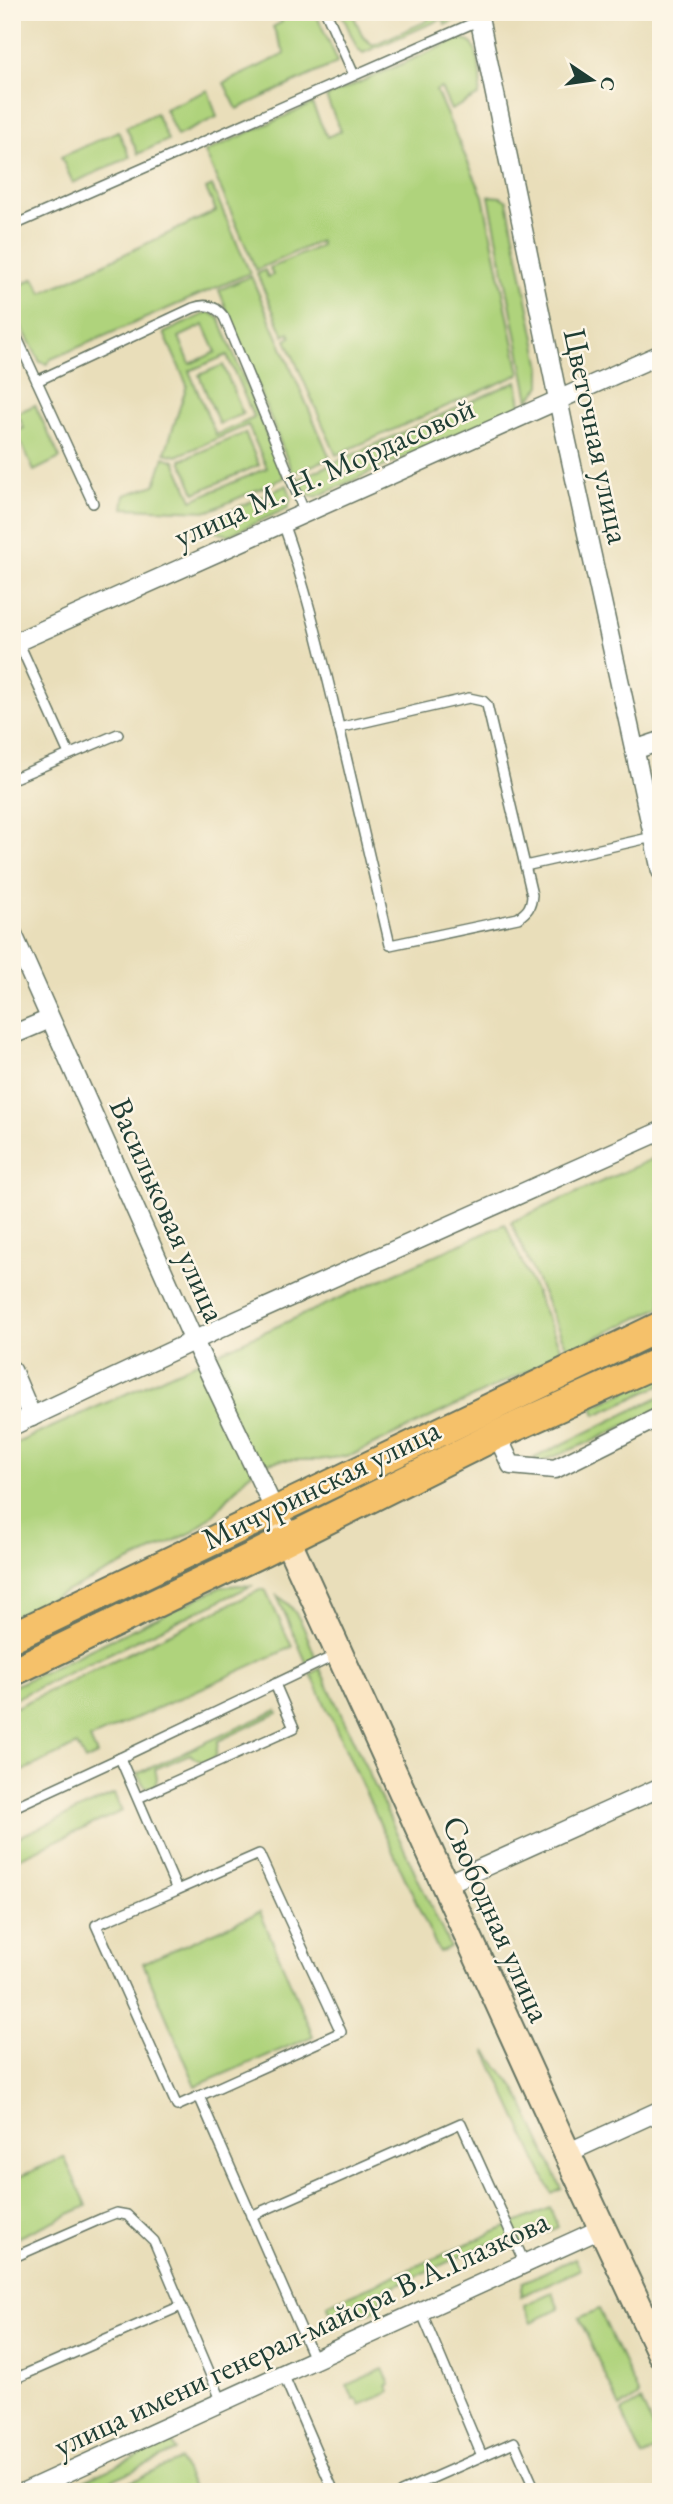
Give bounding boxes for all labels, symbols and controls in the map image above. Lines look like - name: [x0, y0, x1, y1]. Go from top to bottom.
- north arrow: [558, 46, 628, 116]
- text: С: [594, 74, 622, 93]
- street label: Цветочная улица: [554, 324, 640, 548]
- street label: улица М. Н. Мордасовой: [167, 387, 481, 557]
- street label: Васильковая улица: [100, 1091, 236, 1329]
- street label: Мичуринская улица: [195, 1408, 447, 1560]
- street label: Свободная улица: [433, 1809, 561, 2029]
- street label: улица имени генерал-майора В.А.Глазкова: [47, 2199, 555, 2466]

